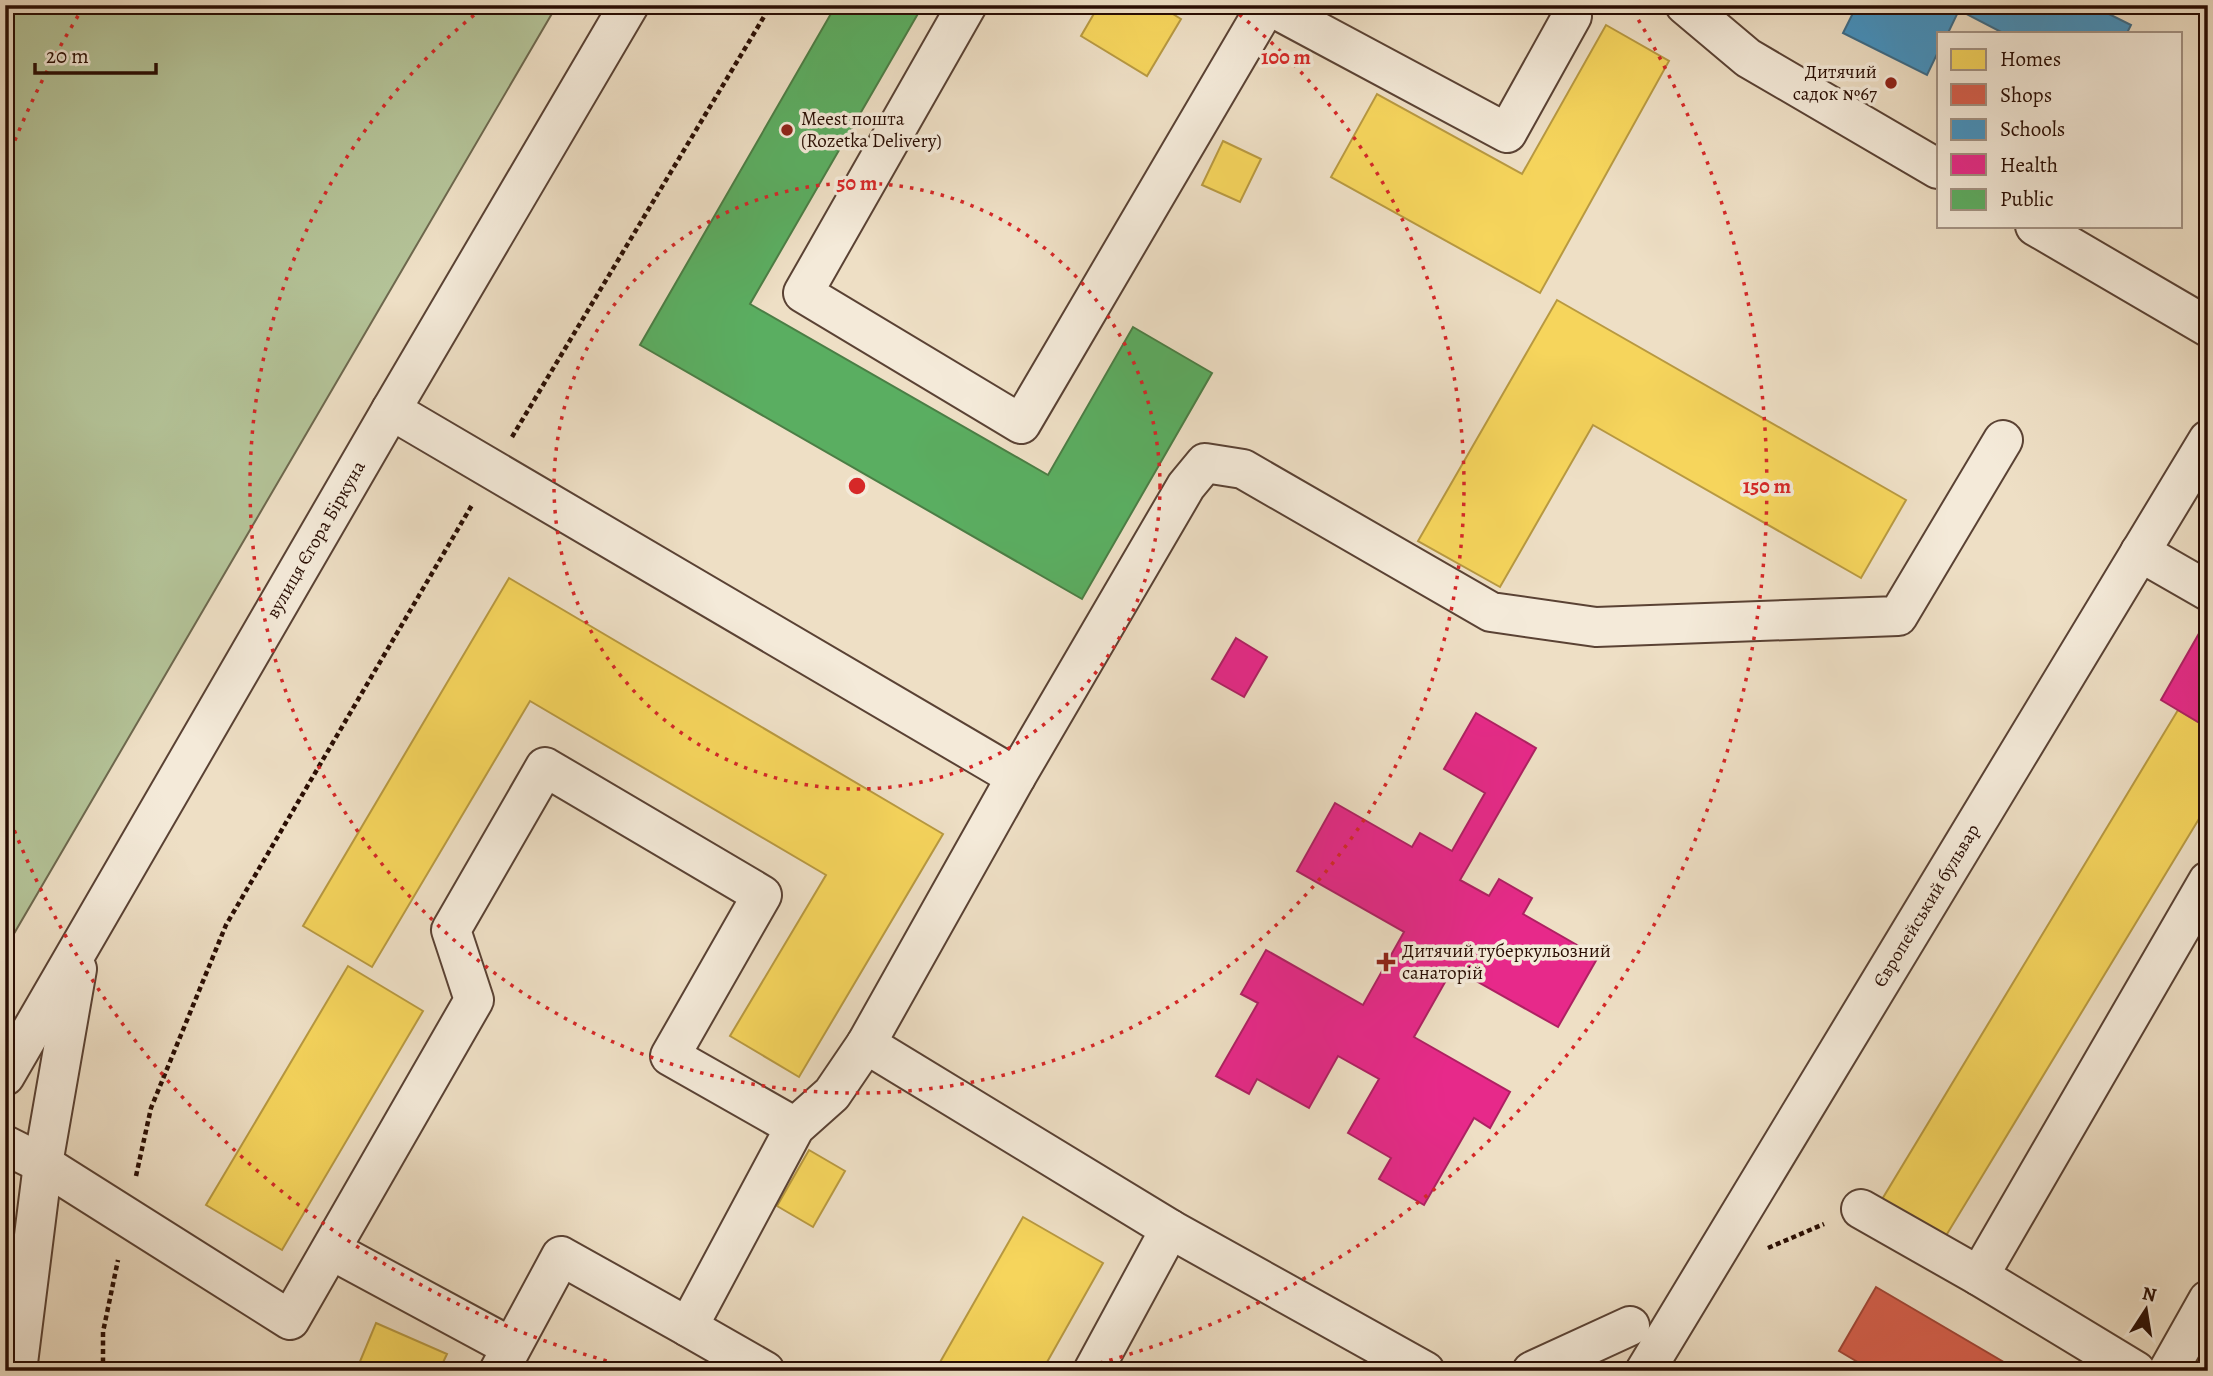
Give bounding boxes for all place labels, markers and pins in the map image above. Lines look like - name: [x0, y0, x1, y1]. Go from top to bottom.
- place label: Дитячий садок №67: [1793, 59, 1877, 107]
- marker: Дитячий садок №67: [1883, 75, 1899, 91]
- place label: Meest пошта (Rozetka Delivery): [801, 106, 942, 154]
- marker: Meest пошта (Rozetka Delivery): [779, 122, 795, 138]
- centre of rings: [845, 474, 869, 498]
- place label: Дитячий туберкульозний санаторій: [1402, 938, 1611, 986]
- marker: Дитячий туберкульозний санаторій: [1376, 952, 1396, 972]

